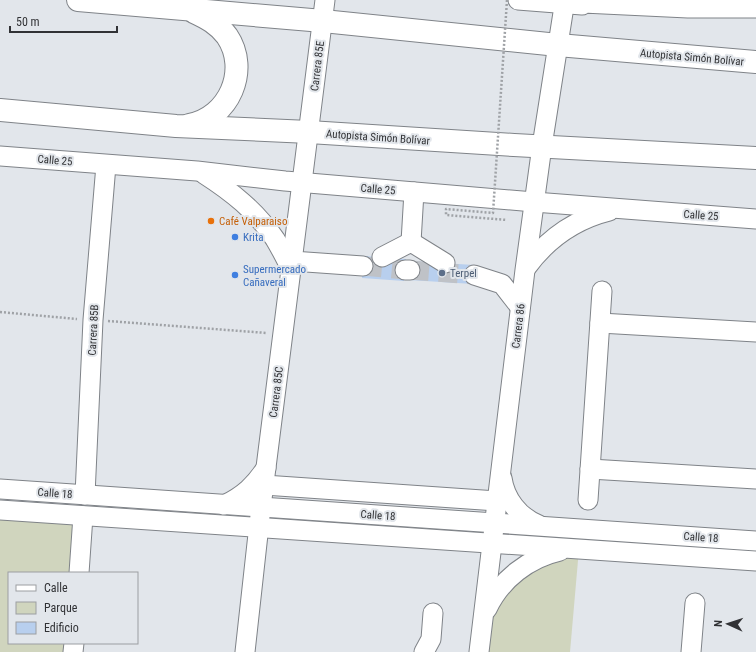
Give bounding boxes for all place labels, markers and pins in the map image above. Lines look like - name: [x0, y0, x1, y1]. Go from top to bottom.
- place label: Café Valparaiso: [219, 215, 288, 228]
- marker: Café Valparaiso: [206, 216, 216, 226]
- place label: Krita: [243, 231, 263, 244]
- marker: Krita: [230, 232, 240, 242]
- place label: Supermercado Cañaveral: [243, 263, 306, 289]
- place label: Terpel: [450, 267, 477, 280]
- marker: Terpel: [437, 268, 447, 278]
- marker: Supermercado Cañaveral: [230, 270, 240, 280]

